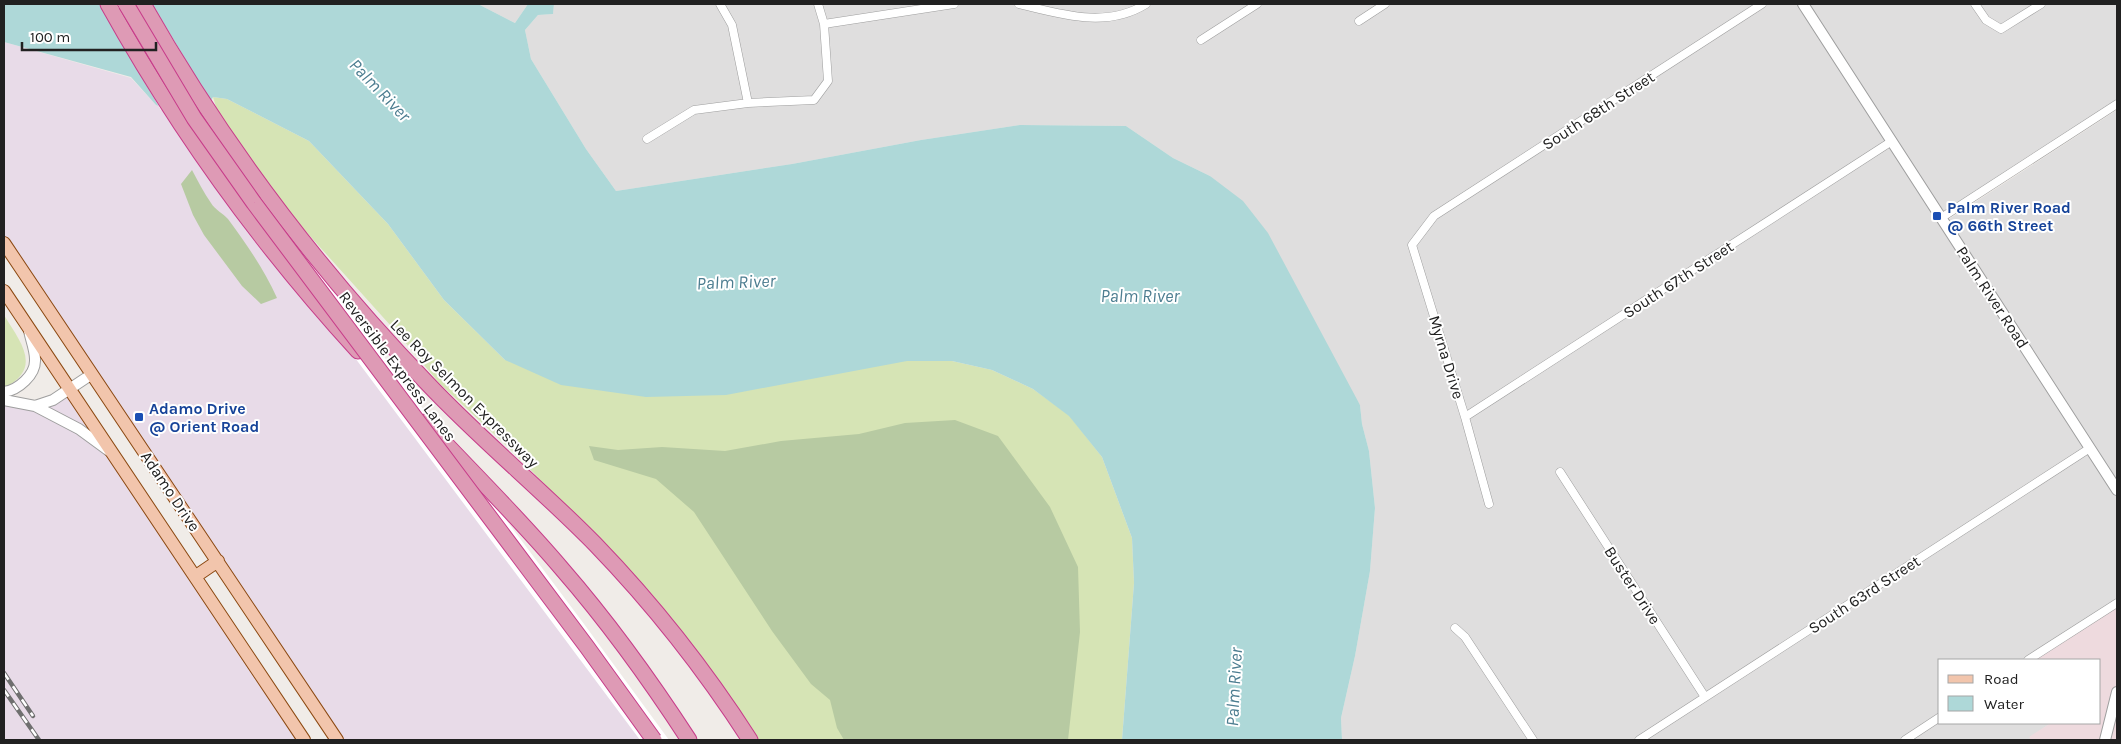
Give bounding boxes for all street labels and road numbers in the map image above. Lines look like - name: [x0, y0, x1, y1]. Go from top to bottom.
- street label: South 68th Street: [1539, 67, 1658, 154]
- street label: South 67th Street: [1620, 237, 1737, 322]
- street label: Palm River Road: [1952, 243, 2033, 352]
- street label: Reversible Express Lanes: [335, 288, 460, 445]
- street label: Myrna Drive: [1425, 313, 1468, 401]
- street label: Lee Roy Selmon Expressway: [386, 315, 543, 472]
- street label: Adamo Drive: [137, 448, 204, 535]
- street label: Buster Drive: [1600, 543, 1665, 628]
- street label: South 63rd Street: [1805, 551, 1924, 638]

